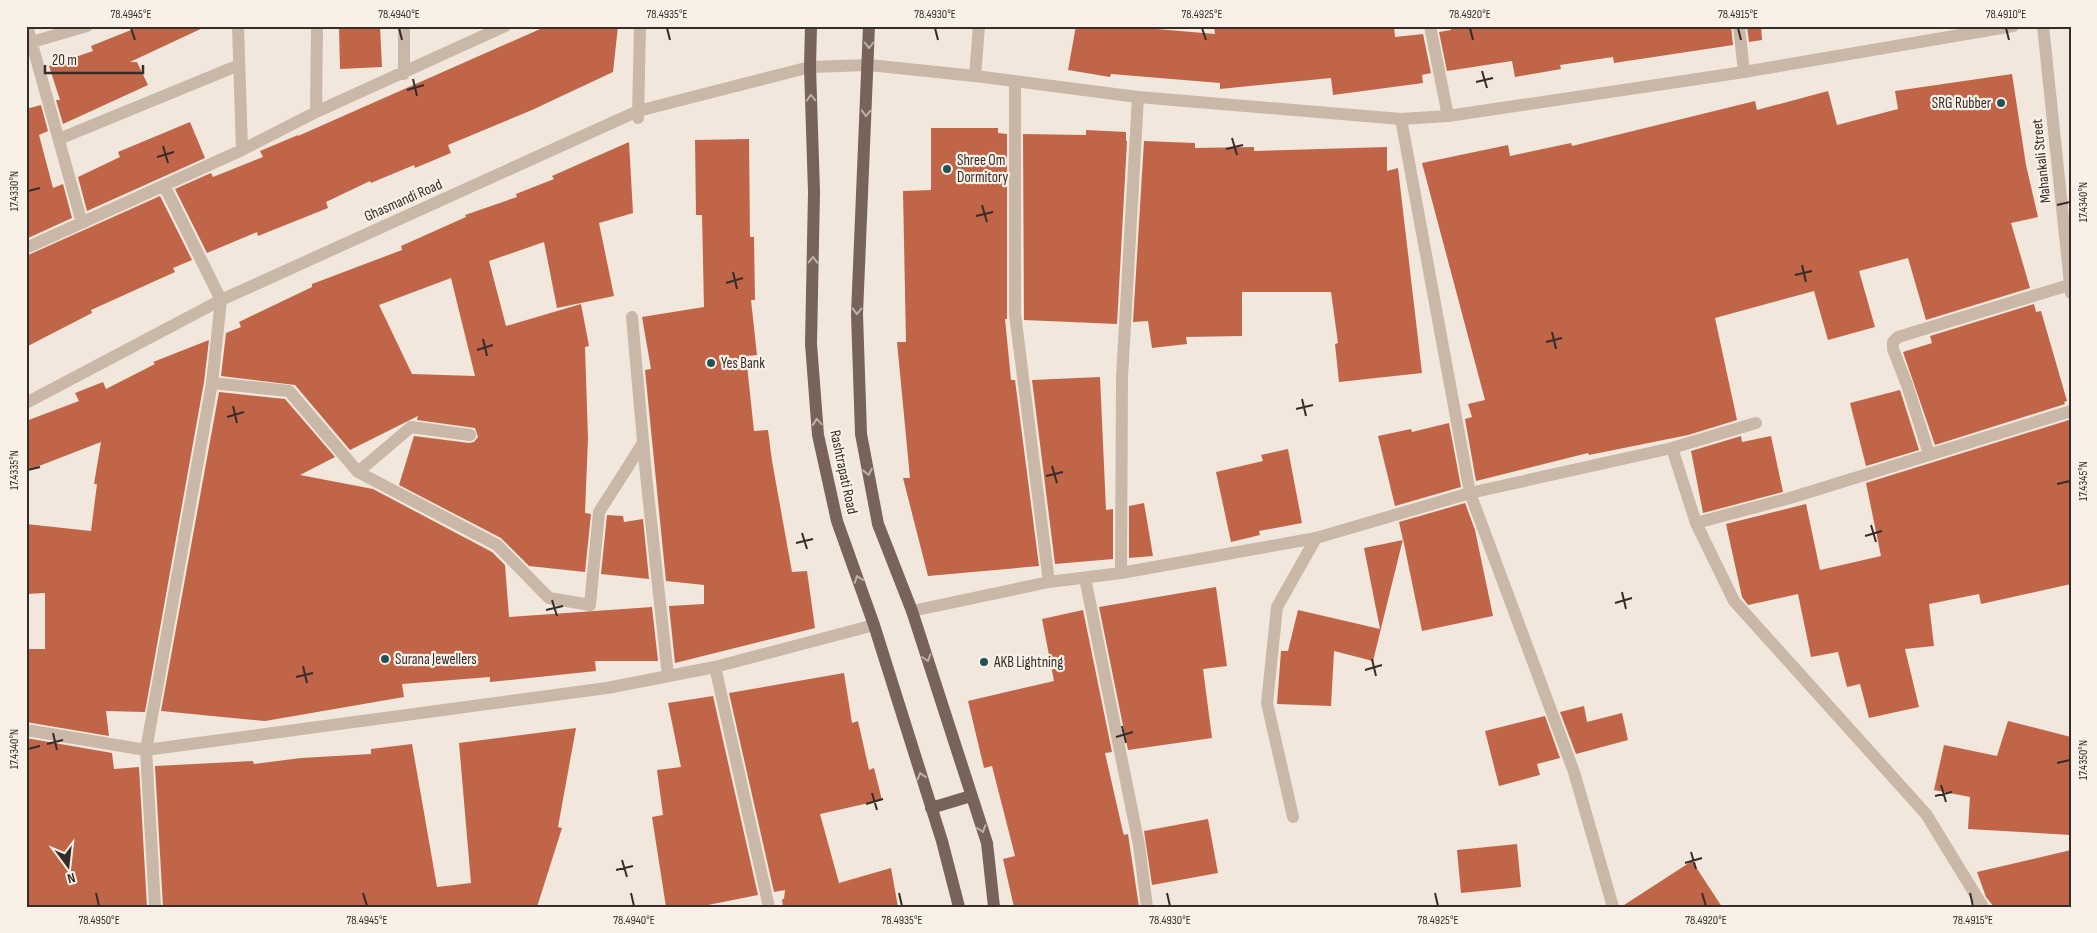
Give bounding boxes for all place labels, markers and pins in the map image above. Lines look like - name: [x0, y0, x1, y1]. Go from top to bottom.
- place label: SRG Rubber: [1932, 94, 1992, 113]
- marker: SRG Rubber: [1995, 97, 2007, 109]
- place label: Shree Om Dormitory: [957, 151, 1008, 187]
- marker: Shree Om Dormitory: [941, 163, 953, 175]
- place label: Yes Bank: [721, 354, 765, 373]
- marker: Yes Bank: [705, 357, 717, 369]
- place label: Surana Jewellers: [395, 650, 477, 669]
- marker: Surana Jewellers: [379, 653, 391, 665]
- place label: AKB Lightning: [993, 653, 1063, 672]
- marker: AKB Lightning: [978, 656, 990, 668]

